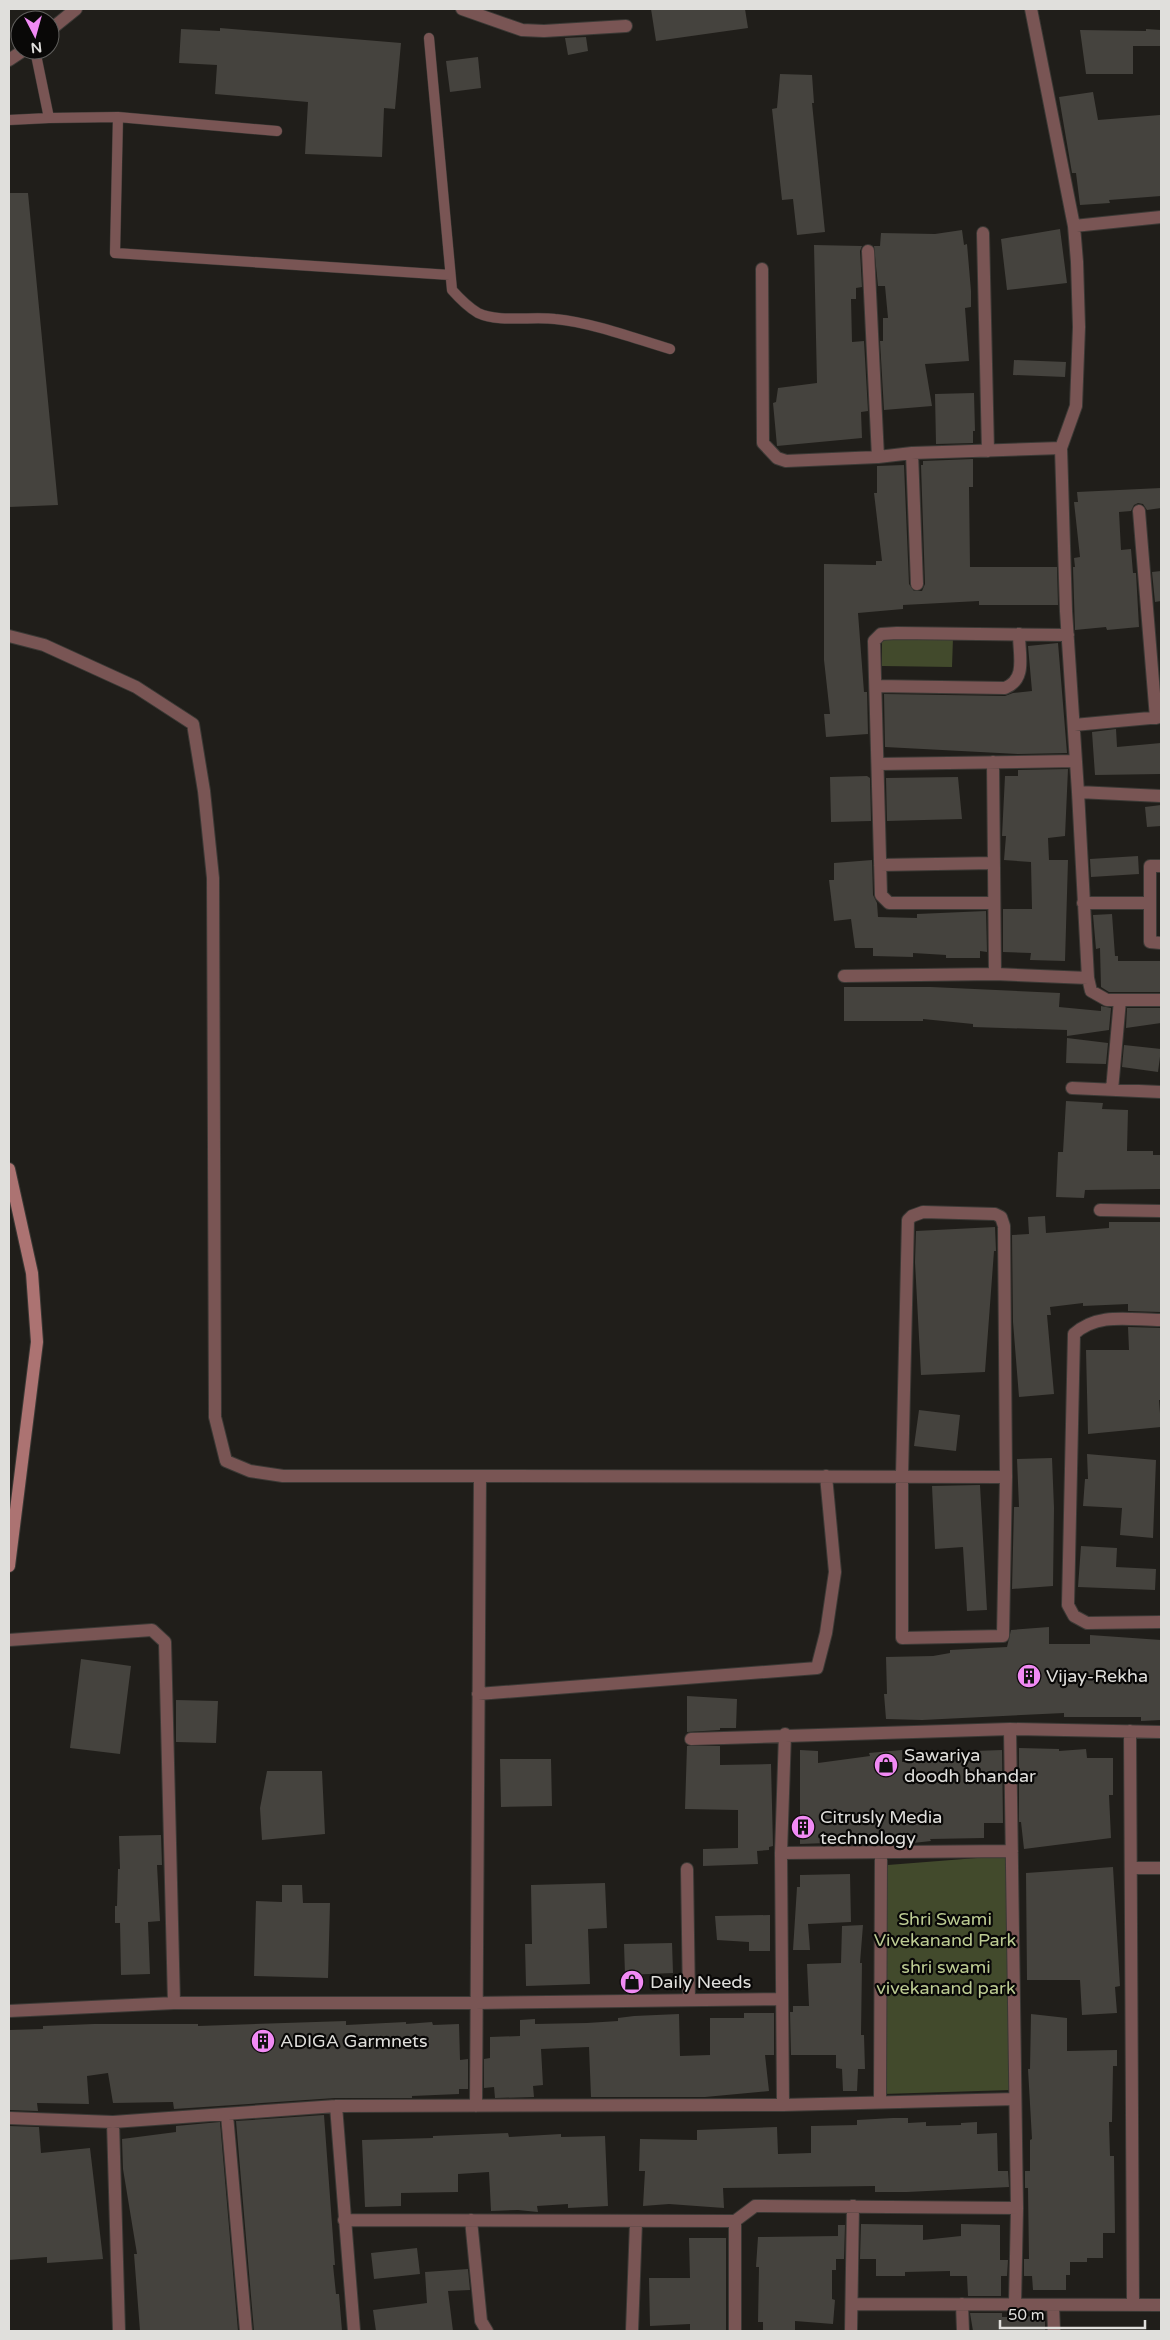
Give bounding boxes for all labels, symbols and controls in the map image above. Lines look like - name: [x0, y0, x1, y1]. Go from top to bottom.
- north arrow: [10, 10, 60, 60]
- text: N: [30, 38, 43, 56]
- building icon: Vijay-Rekha: [1016, 1663, 1042, 1689]
- place label: Vijay-Rekha: [1046, 1665, 1148, 1687]
- place label: Sawariya doodh bhandar: [904, 1744, 1036, 1787]
- shop icon: Sawariya doodh bhandar: [873, 1752, 899, 1778]
- place label: Citrusly Media technology: [820, 1806, 942, 1849]
- building icon: Citrusly Media technology: [790, 1814, 816, 1840]
- park label: Shri Swami Vivekanand Park: [874, 1908, 1017, 1951]
- park label: shri swami vivekanand park: [876, 1956, 1016, 1999]
- shop icon: Daily Needs: [619, 1969, 645, 1995]
- place label: Daily Needs: [650, 1971, 751, 1993]
- building icon: ADIGA Garmnets: [250, 2028, 276, 2054]
- place label: ADIGA Garmnets: [280, 2030, 428, 2052]
- scale bar: [1000, 2298, 1145, 2330]
- text: 50 m: [1008, 2306, 1045, 2324]

